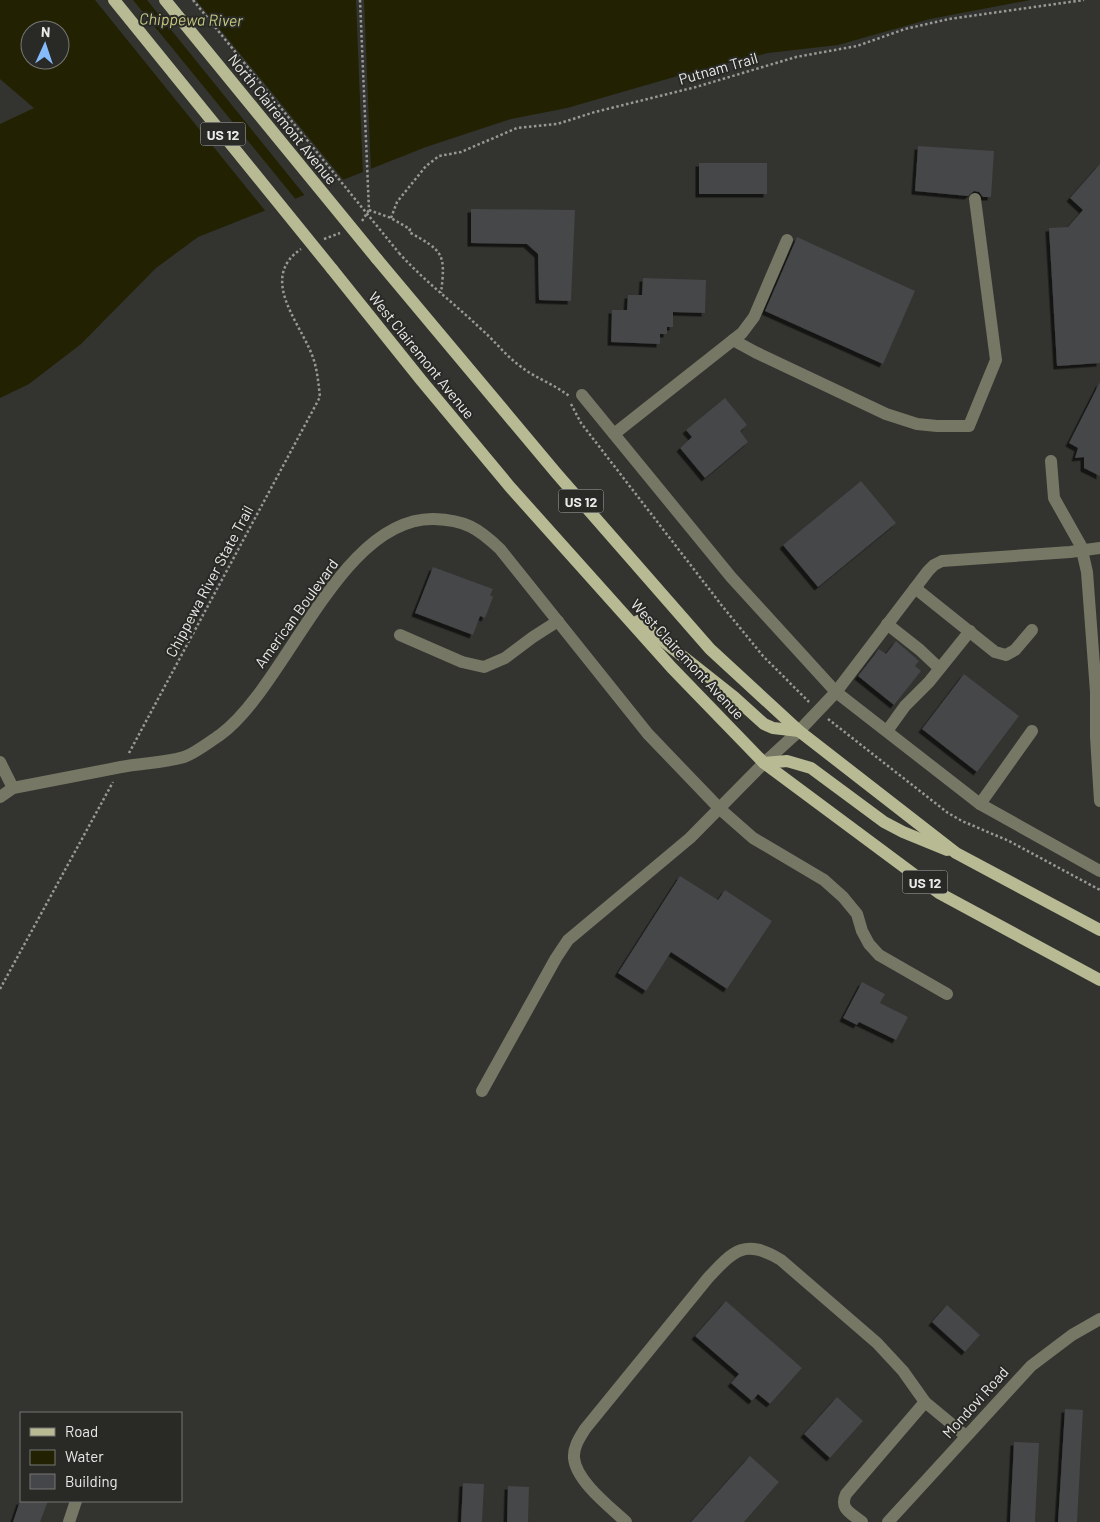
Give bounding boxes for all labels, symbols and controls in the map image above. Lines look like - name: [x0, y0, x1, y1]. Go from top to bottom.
- water label: Chippewa River: [139, 9, 244, 29]
- north arrow: [20, 20, 70, 70]
- text: N: [41, 23, 51, 40]
- street label: Putnam Trail: [676, 48, 760, 88]
- street label: North Clairemont Avenue: [225, 50, 341, 188]
- road number: US 12: [200, 122, 246, 146]
- street label: West Clairemont Avenue: [365, 288, 479, 422]
- road number: US 12: [558, 490, 604, 512]
- street label: Chippewa River State Trail: [161, 502, 257, 660]
- street label: American Boulevard: [250, 555, 342, 671]
- street label: West Clairemont Avenue: [628, 595, 748, 723]
- road number: US 12: [902, 870, 948, 894]
- street label: Mondovi Road: [938, 1363, 1012, 1441]
- legend: [20, 1412, 182, 1502]
- text: Road: [65, 1422, 98, 1440]
- text: Water: [65, 1447, 104, 1465]
- text: Building: [65, 1472, 118, 1490]

